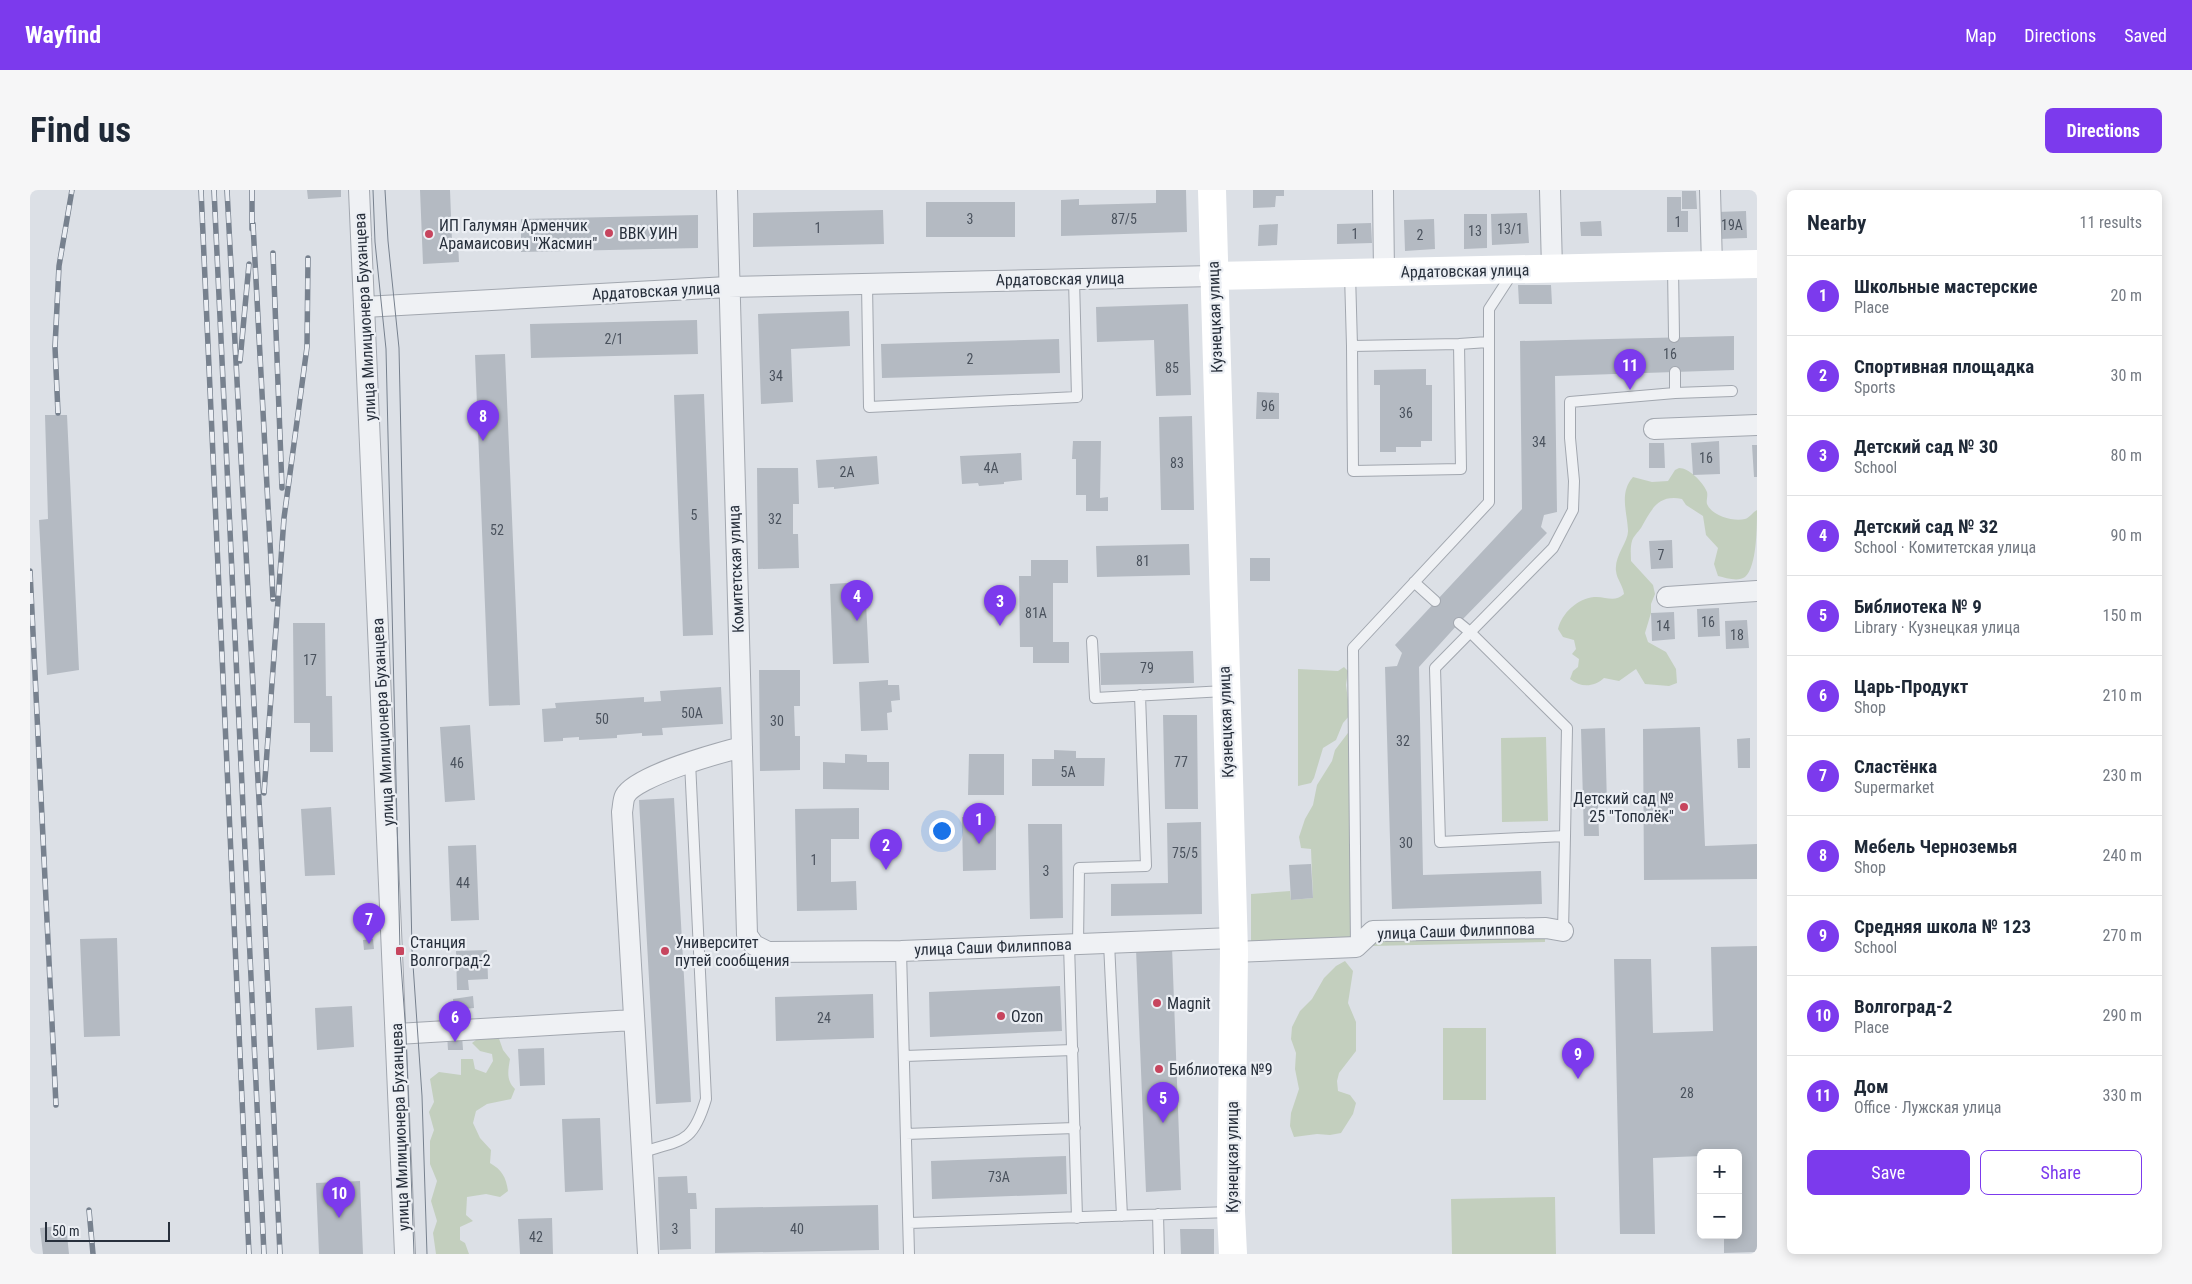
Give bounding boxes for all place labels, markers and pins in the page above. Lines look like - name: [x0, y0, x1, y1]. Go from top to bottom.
- place label: ИП Галумян Арменчик Арамаисович "Жасмин": [439, 216, 598, 253]
- place label: ВВК УИН: [619, 224, 678, 243]
- marker: ВВК УИН: [603, 227, 615, 239]
- marker: ИП Галумян Арменчик Арамаисович "Жасмин": [423, 228, 435, 240]
- pin: 11: [1614, 349, 1646, 390]
- pin: 8: [467, 400, 499, 441]
- pin: 4: [841, 580, 873, 621]
- pin: 3: [984, 585, 1016, 626]
- place label: Детский сад № 25 "Тополёк": [1573, 789, 1674, 826]
- marker: Детский сад № 25 "Тополёк": [1678, 801, 1690, 813]
- pin: 1: [963, 803, 995, 844]
- pin: 2: [870, 829, 902, 870]
- pin: 7: [353, 903, 385, 944]
- place label: Станция Волгоград-2: [410, 933, 491, 970]
- place label: Университет путей сообщения: [675, 933, 790, 970]
- marker: Станция Волгоград-2: [394, 945, 406, 957]
- marker: Университет путей сообщения: [659, 945, 671, 957]
- place label: Magnit: [1167, 994, 1211, 1013]
- marker: Magnit: [1151, 997, 1163, 1009]
- pin: 6: [439, 1001, 471, 1042]
- place label: Ozon: [1011, 1007, 1043, 1026]
- marker: Ozon: [995, 1010, 1007, 1022]
- pin: 9: [1562, 1038, 1594, 1079]
- place label: Библиотека №9: [1169, 1060, 1273, 1079]
- marker: Библиотека №9: [1153, 1063, 1165, 1075]
- pin: 5: [1147, 1082, 1179, 1123]
- pin: 10: [323, 1177, 355, 1218]

